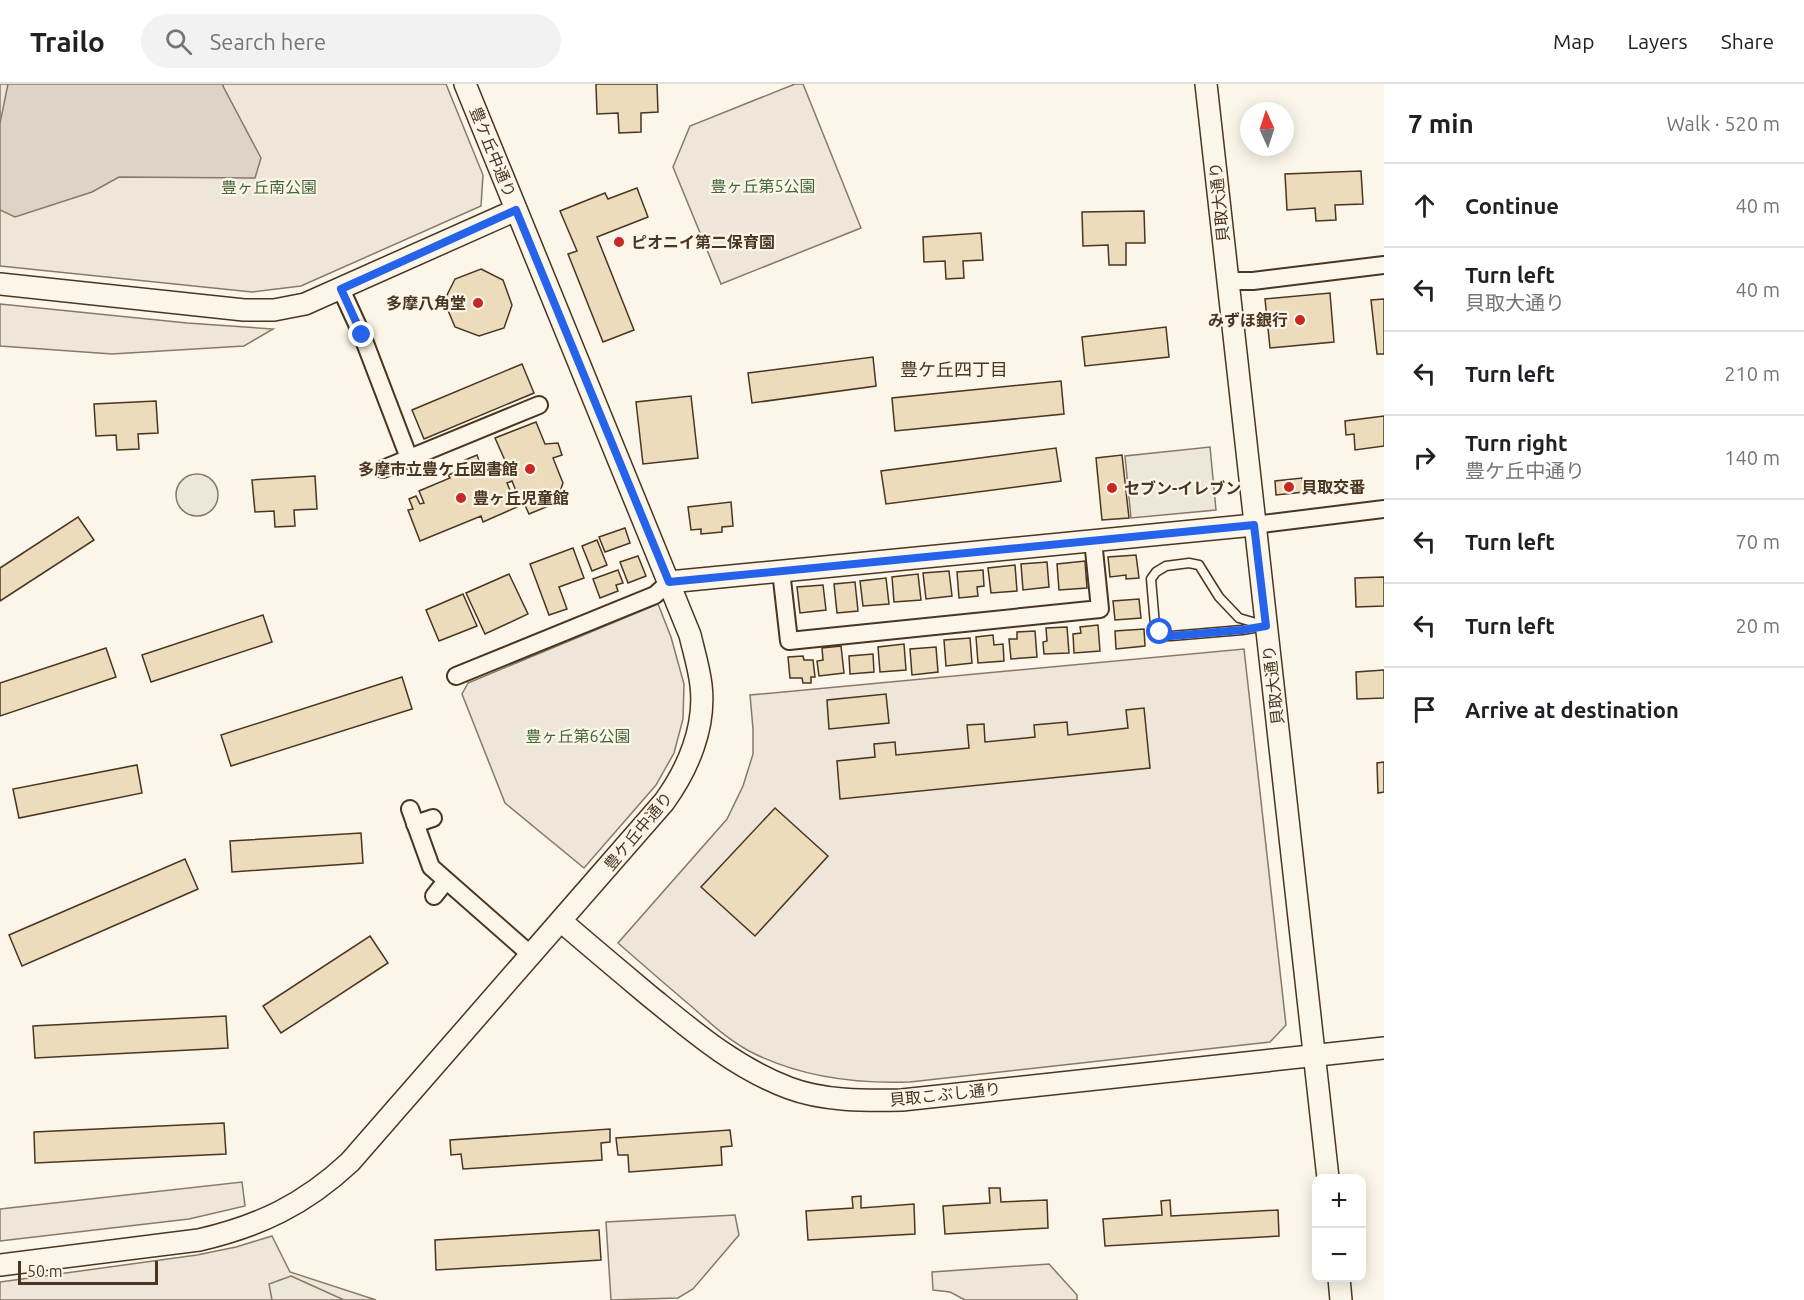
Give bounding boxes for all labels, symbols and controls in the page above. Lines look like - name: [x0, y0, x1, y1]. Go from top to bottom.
- search box: [141, 14, 561, 68]
- icon: search: [162, 25, 195, 58]
- text: Trailo: [30, 26, 105, 57]
- text: Search here: [210, 29, 326, 54]
- text: Map: [1553, 29, 1594, 53]
- text: Layers: [1627, 29, 1688, 53]
- text: Share: [1721, 29, 1774, 53]
- north arrow: [1240, 102, 1294, 156]
- street label: 豊ケ丘中通り: [467, 104, 519, 200]
- text: 7 min: [1408, 109, 1474, 138]
- text: Walk · 520 m: [1667, 112, 1780, 135]
- street label: 貝取大通り: [1206, 161, 1232, 243]
- park label: 豊ヶ丘第5公園: [710, 177, 816, 195]
- park label: 豊ヶ丘南公園: [221, 178, 317, 196]
- icon: ahead: [1408, 189, 1441, 222]
- text: Continue: [1465, 193, 1559, 218]
- text: 40 m: [1736, 194, 1780, 217]
- place label: ピオニイ第二保育園: [631, 233, 775, 251]
- marker: ピオニイ第二保育園: [612, 235, 626, 249]
- text: Turn left: [1465, 262, 1555, 287]
- icon: left: [1408, 273, 1441, 306]
- text: 40 m: [1736, 278, 1780, 301]
- text: 貝取大通り: [1465, 291, 1565, 314]
- place label: 多摩八角堂: [386, 294, 466, 312]
- marker: 多摩八角堂: [471, 296, 485, 310]
- place label: みずほ銀行: [1208, 311, 1288, 329]
- marker: みずほ銀行: [1293, 313, 1307, 327]
- route end: [348, 321, 374, 347]
- icon: left: [1408, 357, 1441, 390]
- district label: 豊ケ丘四丁目: [900, 359, 1008, 379]
- text: Turn left: [1465, 361, 1555, 386]
- text: 210 m: [1724, 362, 1780, 385]
- text: Turn right: [1465, 430, 1567, 455]
- icon: right: [1408, 441, 1441, 474]
- text: 140 m: [1724, 446, 1780, 469]
- text: 豊ケ丘中通り: [1465, 459, 1585, 482]
- place label: 多摩市立豊ケ丘図書館: [358, 460, 518, 478]
- marker: 多摩市立豊ケ丘図書館: [523, 462, 537, 476]
- place label: 貝取交番: [1301, 478, 1365, 496]
- place label: セブン-イレブン: [1124, 479, 1241, 497]
- marker: 貝取交番: [1282, 480, 1296, 494]
- marker: セブン-イレブン: [1105, 481, 1119, 495]
- place label: 豊ヶ丘児童館: [473, 489, 569, 507]
- marker: 豊ヶ丘児童館: [454, 491, 468, 505]
- icon: left: [1408, 525, 1441, 558]
- text: Turn left: [1465, 529, 1555, 554]
- text: 70 m: [1736, 530, 1780, 553]
- icon: left: [1408, 609, 1441, 642]
- text: Turn left: [1465, 613, 1555, 638]
- text: 20 m: [1736, 614, 1780, 637]
- route start: [1146, 618, 1172, 644]
- street label: 貝取大通り: [1259, 644, 1287, 726]
- icon: arrive: [1408, 693, 1441, 726]
- text: Arrive at destination: [1465, 697, 1679, 722]
- park label: 豊ヶ丘第6公園: [525, 727, 631, 745]
- street label: 豊ケ丘中通り: [600, 788, 676, 874]
- street label: 貝取こぶし通り: [888, 1079, 1002, 1109]
- map controls: [1312, 1174, 1366, 1282]
- button: +: [1312, 1174, 1366, 1228]
- button: −: [1312, 1228, 1366, 1282]
- scale bar: [18, 1258, 158, 1286]
- text: 50 m: [27, 1262, 63, 1280]

